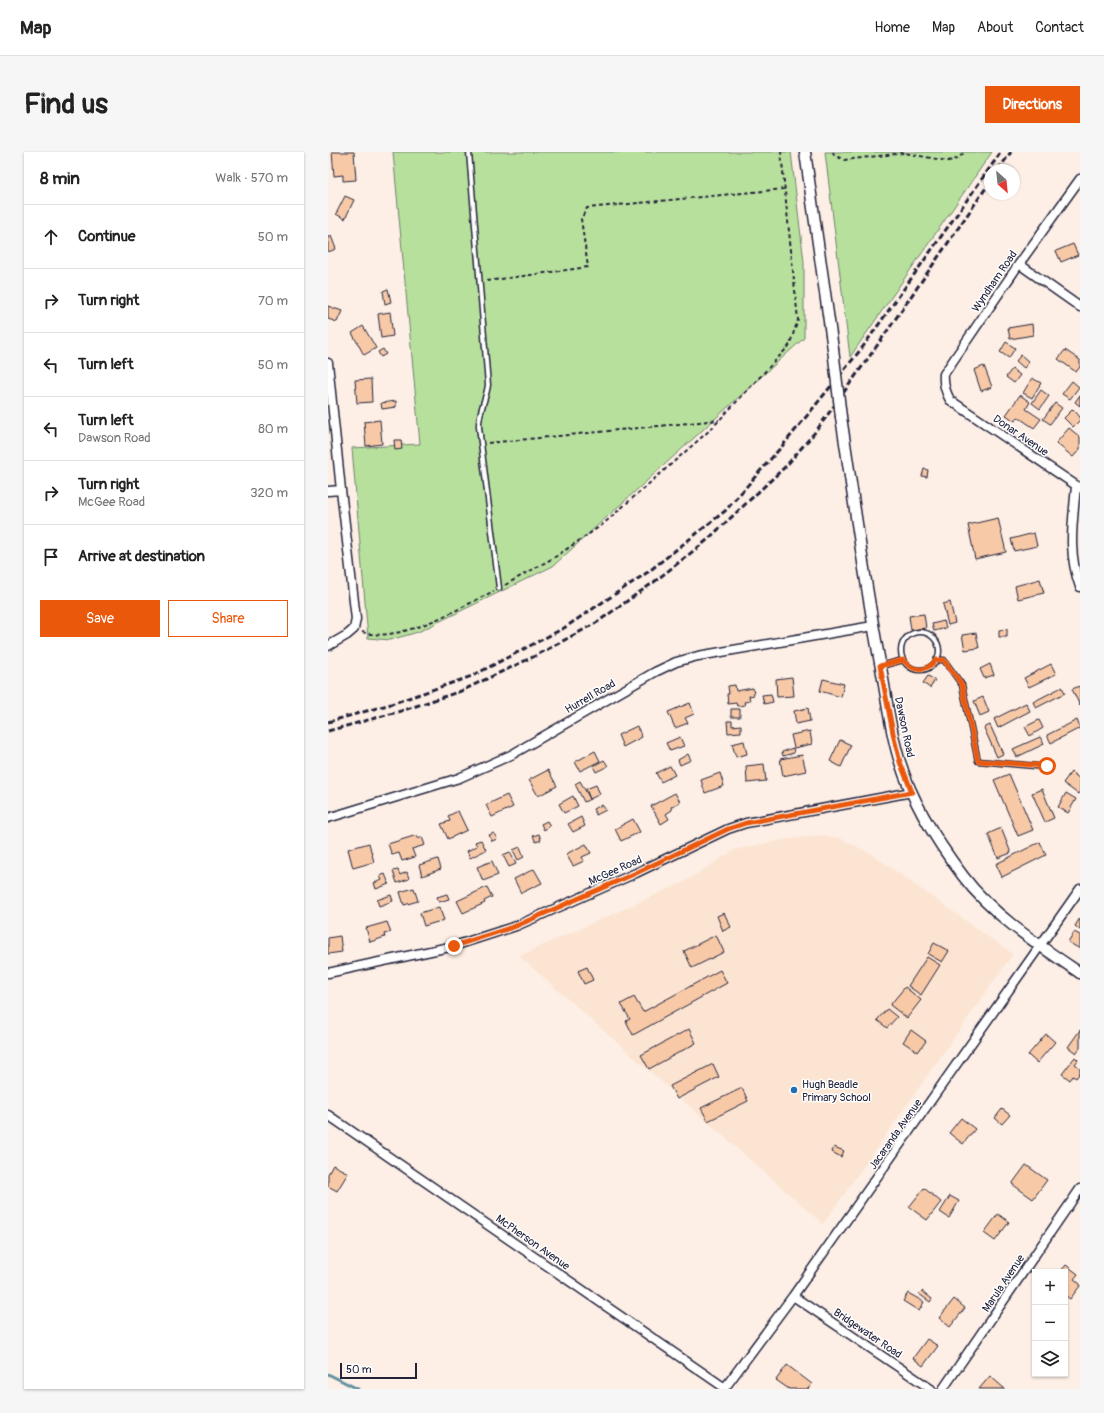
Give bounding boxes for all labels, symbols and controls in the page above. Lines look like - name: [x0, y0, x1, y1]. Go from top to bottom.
- text: Map: [20, 16, 51, 40]
- text: Home: [875, 19, 910, 36]
- text: Map: [932, 19, 955, 36]
- text: About: [977, 19, 1013, 36]
- text: Contact: [1035, 19, 1084, 36]
- button: Directions: [985, 86, 1080, 123]
- text: Find us: [24, 87, 108, 122]
- north arrow: [984, 164, 1020, 200]
- text: 8 min: [40, 168, 80, 189]
- text: Walk · 570 m: [215, 170, 288, 186]
- icon: ahead: [40, 226, 62, 248]
- text: Continue: [78, 227, 136, 246]
- text: 50 m: [258, 229, 288, 245]
- street label: Wyndham Road: [969, 248, 1020, 314]
- icon: right: [40, 290, 62, 312]
- text: Turn right: [78, 291, 139, 310]
- text: 70 m: [258, 293, 288, 309]
- icon: left: [40, 354, 62, 376]
- text: Turn left: [78, 355, 134, 374]
- text: 50 m: [258, 357, 288, 373]
- text: Turn left: [78, 411, 134, 430]
- street label: Donar Avenue: [990, 412, 1051, 459]
- icon: left: [40, 418, 62, 440]
- text: 80 m: [258, 421, 288, 437]
- text: Dawson Road: [78, 430, 151, 446]
- text: Turn right: [78, 475, 139, 494]
- icon: right: [40, 482, 62, 504]
- text: 320 m: [250, 485, 288, 501]
- text: McGee Road: [78, 494, 145, 510]
- icon: arrive: [40, 546, 62, 568]
- text: Arrive at destination: [78, 547, 205, 566]
- button: Save: [40, 600, 160, 637]
- button: Share: [168, 600, 288, 637]
- street label: Hurrell Road: [563, 677, 618, 716]
- street label: Dawson Road: [892, 696, 917, 759]
- route start: [1038, 757, 1056, 775]
- street label: McGee Road: [587, 853, 644, 888]
- route end: [445, 937, 463, 955]
- place label: Hugh Beadle Primary School: [802, 1078, 871, 1104]
- marker: Hugh Beadle Primary School: [789, 1085, 799, 1095]
- street label: Jacaranda Avenue: [866, 1096, 925, 1172]
- street label: McPherson Avenue: [493, 1212, 573, 1273]
- street label: Marula Avenue: [979, 1252, 1028, 1314]
- map controls: [1032, 1269, 1068, 1377]
- button: +: [1032, 1269, 1068, 1305]
- button: −: [1032, 1305, 1068, 1341]
- street label: Bridgewater Road: [831, 1306, 904, 1361]
- button: layers: [1032, 1341, 1068, 1377]
- scale bar: [340, 1361, 417, 1380]
- text: 50 m: [346, 1363, 372, 1376]

